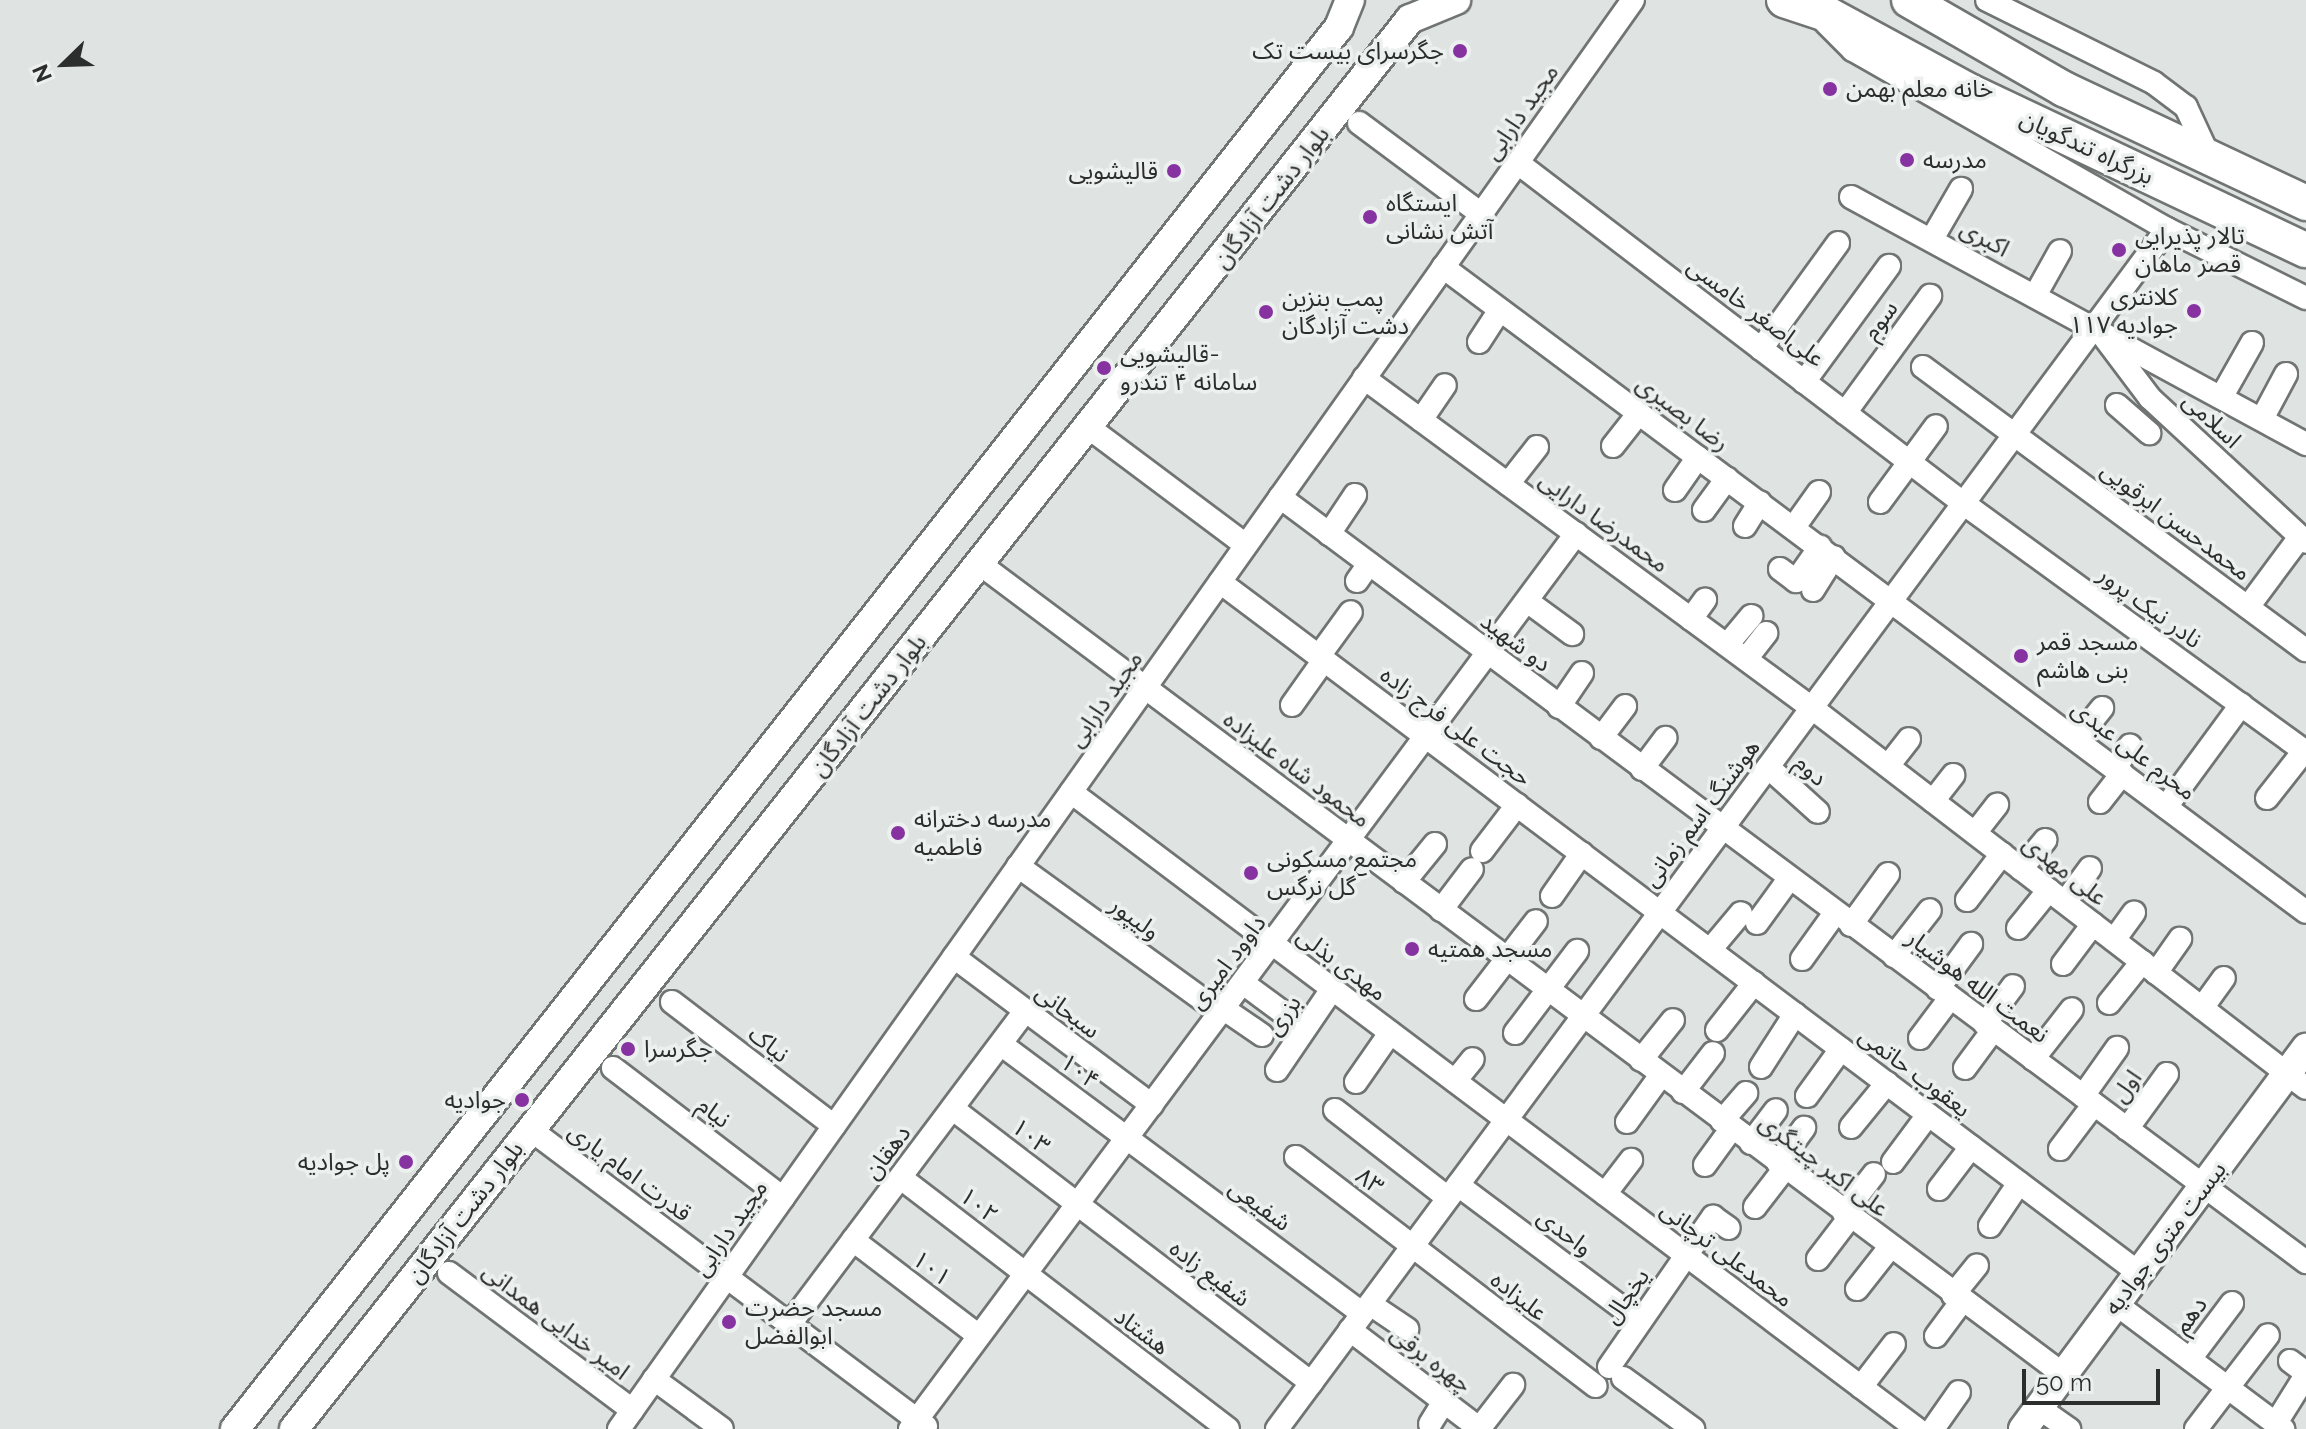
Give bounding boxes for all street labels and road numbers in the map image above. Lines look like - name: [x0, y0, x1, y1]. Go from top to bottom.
- street label: مجید دارابی: [1477, 58, 1565, 166]
- street label: بزرگراه تندگویان: [2016, 103, 2158, 191]
- street label: بلوار دشت آزادگان: [1207, 120, 1335, 274]
- street label: اکبری: [1955, 213, 2015, 263]
- street label: علی‌اصغر خامسی: [1682, 251, 1830, 373]
- street label: سوم: [1856, 295, 1904, 345]
- street label: رضا بصیری: [1631, 369, 1735, 457]
- street label: اسلامی: [2177, 386, 2247, 454]
- street label: محمدحسن ابرقویی: [2095, 455, 2257, 587]
- street label: محمدرضا دارایی: [1534, 465, 1674, 579]
- street label: نادر نیک پرور: [2093, 560, 2207, 654]
- street label: دو شهید: [1475, 606, 1557, 678]
- street label: بلوار دشت آزادگان: [804, 628, 932, 782]
- street label: مجید دارابی: [1061, 645, 1149, 753]
- street label: حجت علی فرج زاده: [1375, 660, 1537, 792]
- street label: محرم علی عبدی: [2066, 694, 2202, 806]
- street label: محمود شاه علیزاده: [1218, 704, 1376, 834]
- street label: هوشنگ اسم زمانی: [1636, 734, 1766, 892]
- street label: دوم: [1789, 748, 1833, 792]
- street label: علی مهدی: [2017, 828, 2113, 912]
- street label: ولیپور: [1104, 890, 1166, 946]
- street label: داوود امیری: [1182, 909, 1272, 1015]
- street label: مهدی بذلی: [1291, 921, 1393, 1007]
- street label: نعمت الله هوشیار: [1901, 923, 2055, 1049]
- street label: سبحانی: [1030, 977, 1106, 1045]
- street label: بزری: [1259, 989, 1307, 1041]
- street label: نیاک: [743, 1019, 795, 1069]
- street label: یعقوب حاتمی: [1853, 1021, 1977, 1123]
- street label: ۱۰۴: [1055, 1047, 1105, 1095]
- street label: اول: [2105, 1064, 2147, 1108]
- street label: نیام: [692, 1090, 736, 1134]
- street label: علی اکبر چیتگری: [1754, 1107, 1894, 1223]
- street label: ۱۰۳: [1006, 1112, 1056, 1160]
- street label: قدرت امام یاری: [563, 1116, 697, 1228]
- street label: دهقان: [857, 1119, 917, 1185]
- street label: بلوار دشت آزادگان: [401, 1135, 529, 1289]
- street label: بیست متری جوادیه: [2098, 1155, 2232, 1321]
- street label: ۸۳: [1350, 1161, 1390, 1201]
- street label: شفیعی: [1223, 1173, 1297, 1237]
- street label: مجید دارابی: [686, 1174, 774, 1282]
- street label: ۱۰۲: [954, 1181, 1004, 1229]
- street label: محمدعلی ترچانی: [1655, 1195, 1799, 1313]
- street label: واحدی: [1532, 1202, 1598, 1262]
- street label: شفیع زاده: [1164, 1233, 1256, 1313]
- street label: ۱۰۱: [907, 1244, 957, 1292]
- street label: امیر خدایی همدانی: [477, 1256, 635, 1386]
- street label: یخچال: [1597, 1263, 1655, 1329]
- street label: علیزاده: [1485, 1265, 1553, 1327]
- street label: دهم: [2167, 1291, 2213, 1339]
- street label: هشتاد: [1109, 1301, 1175, 1361]
- street label: چهره برقی: [1385, 1319, 1477, 1399]

